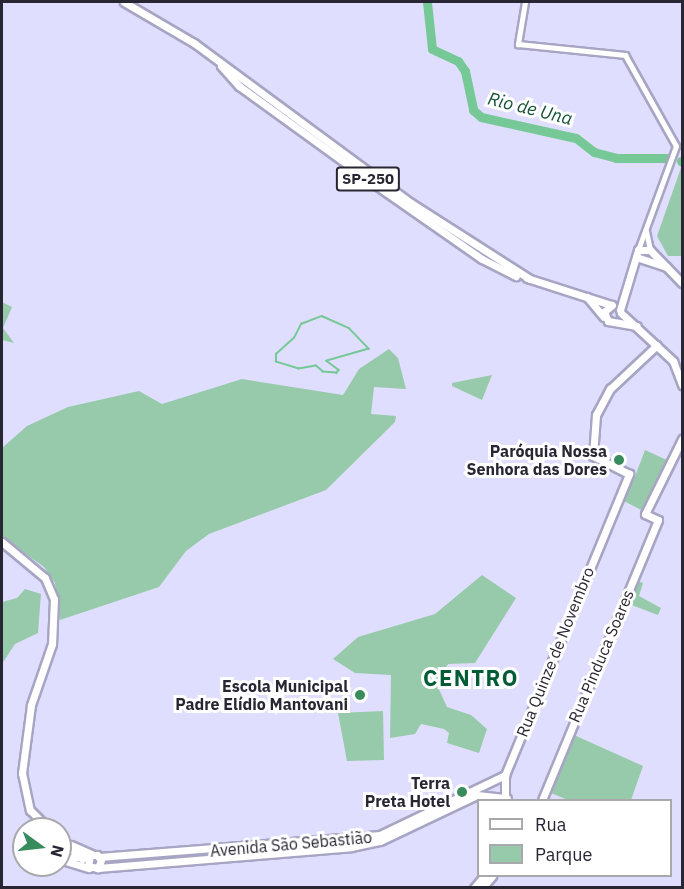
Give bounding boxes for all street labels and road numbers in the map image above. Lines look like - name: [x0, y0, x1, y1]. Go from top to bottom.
- road number: SP-250: [335, 167, 401, 191]
- street label: Rua Quinze de Novembro: [512, 564, 598, 740]
- street label: Rua Pinduca Soares: [564, 587, 638, 725]
- street label: Avenida São Sebastião: [209, 827, 373, 861]

